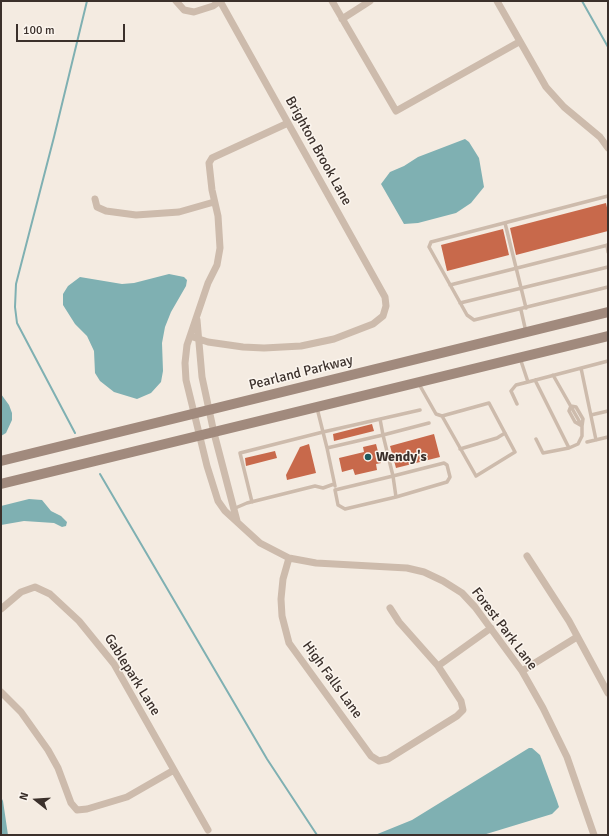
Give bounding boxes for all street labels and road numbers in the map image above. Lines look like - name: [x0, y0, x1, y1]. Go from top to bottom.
- street label: Brighton Brook Lane: [281, 94, 355, 208]
- street label: Pearland Parkway: [247, 352, 355, 394]
- street label: Forest Park Lane: [467, 584, 541, 674]
- street label: Gablepark Lane: [100, 631, 164, 719]
- street label: High Falls Lane: [298, 638, 366, 722]

